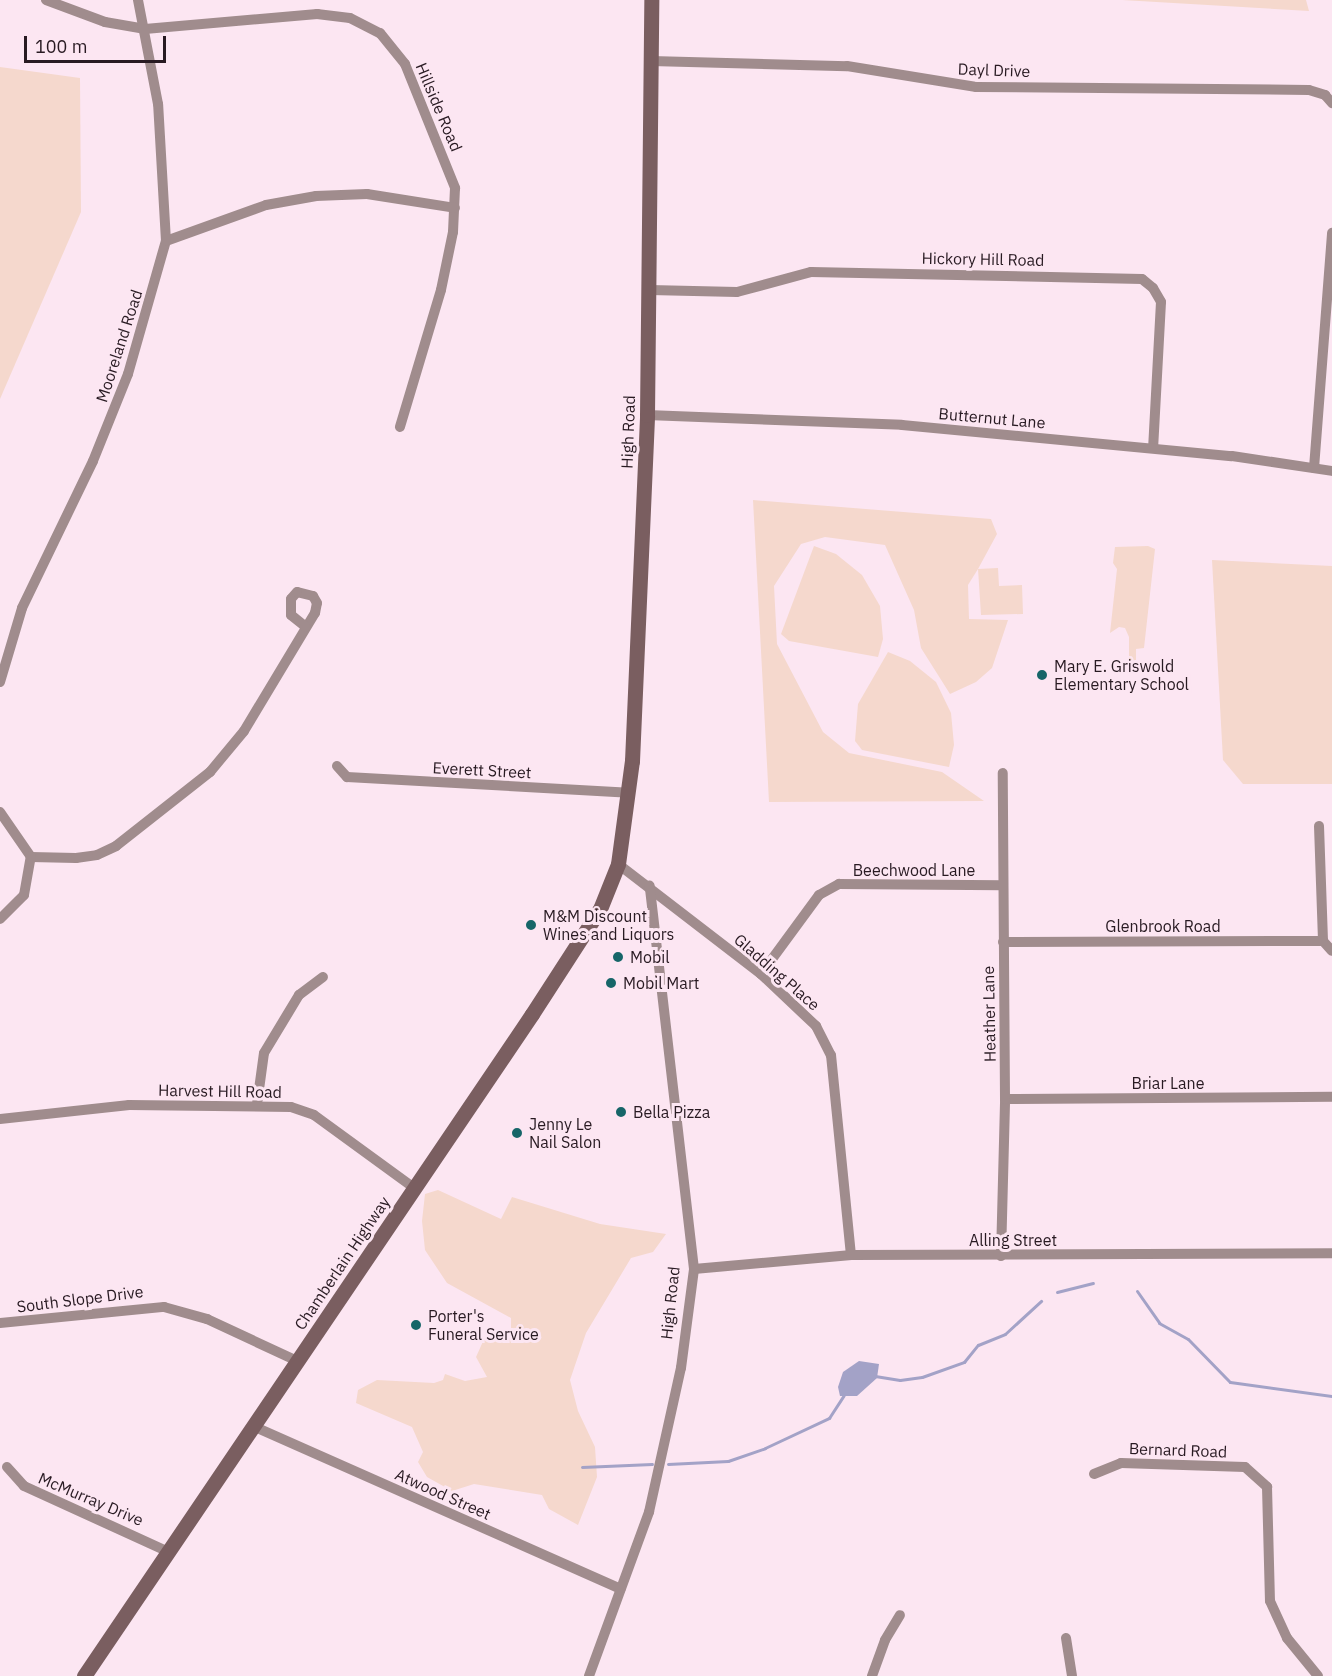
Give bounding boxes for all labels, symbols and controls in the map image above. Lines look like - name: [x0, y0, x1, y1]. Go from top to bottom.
- scale bar: [27, 24, 170, 62]
- text: 100 m: [35, 35, 87, 58]
- street label: Dayl Drive: [957, 59, 1031, 81]
- street label: Hillside Road: [412, 60, 466, 154]
- street label: Hickory Hill Road: [921, 248, 1045, 270]
- street label: Mooreland Road: [92, 287, 146, 405]
- street label: High Road: [617, 395, 639, 469]
- street label: Butternut Lane: [938, 404, 1046, 432]
- place label: Mary E. Griswold Elementary School: [1054, 656, 1189, 694]
- marker: Mary E. Griswold Elementary School: [1035, 668, 1049, 682]
- street label: Everett Street: [432, 758, 532, 782]
- street label: Beechwood Lane: [853, 860, 975, 880]
- place label: M&M Discount Wines and Liquors: [543, 906, 674, 944]
- street label: Glenbrook Road: [1105, 916, 1221, 936]
- marker: M&M Discount Wines and Liquors: [524, 918, 538, 932]
- street label: Gladding Place: [730, 930, 824, 1014]
- place label: Mobil: [630, 947, 670, 967]
- marker: Mobil: [611, 950, 625, 964]
- street label: Heather Lane: [979, 966, 999, 1062]
- place label: Mobil Mart: [623, 973, 699, 993]
- marker: Mobil Mart: [604, 976, 618, 990]
- street label: Briar Lane: [1132, 1073, 1204, 1093]
- street label: Harvest Hill Road: [158, 1080, 282, 1102]
- place label: Bella Pizza: [633, 1102, 710, 1122]
- marker: Bella Pizza: [614, 1105, 628, 1119]
- place label: Jenny Le Nail Salon: [529, 1114, 601, 1152]
- marker: Jenny Le Nail Salon: [510, 1126, 524, 1140]
- street label: Chamberlain Highway: [290, 1193, 394, 1333]
- street label: Alling Street: [969, 1230, 1057, 1250]
- street label: High Road: [657, 1265, 683, 1341]
- street label: South Slope Drive: [16, 1282, 144, 1316]
- place label: Porter's Funeral Service: [428, 1306, 539, 1344]
- marker: Porter's Funeral Service: [409, 1318, 423, 1332]
- street label: Bernard Road: [1129, 1439, 1227, 1461]
- street label: Atwood Street: [392, 1464, 494, 1524]
- street label: McMurray Drive: [36, 1468, 146, 1530]

